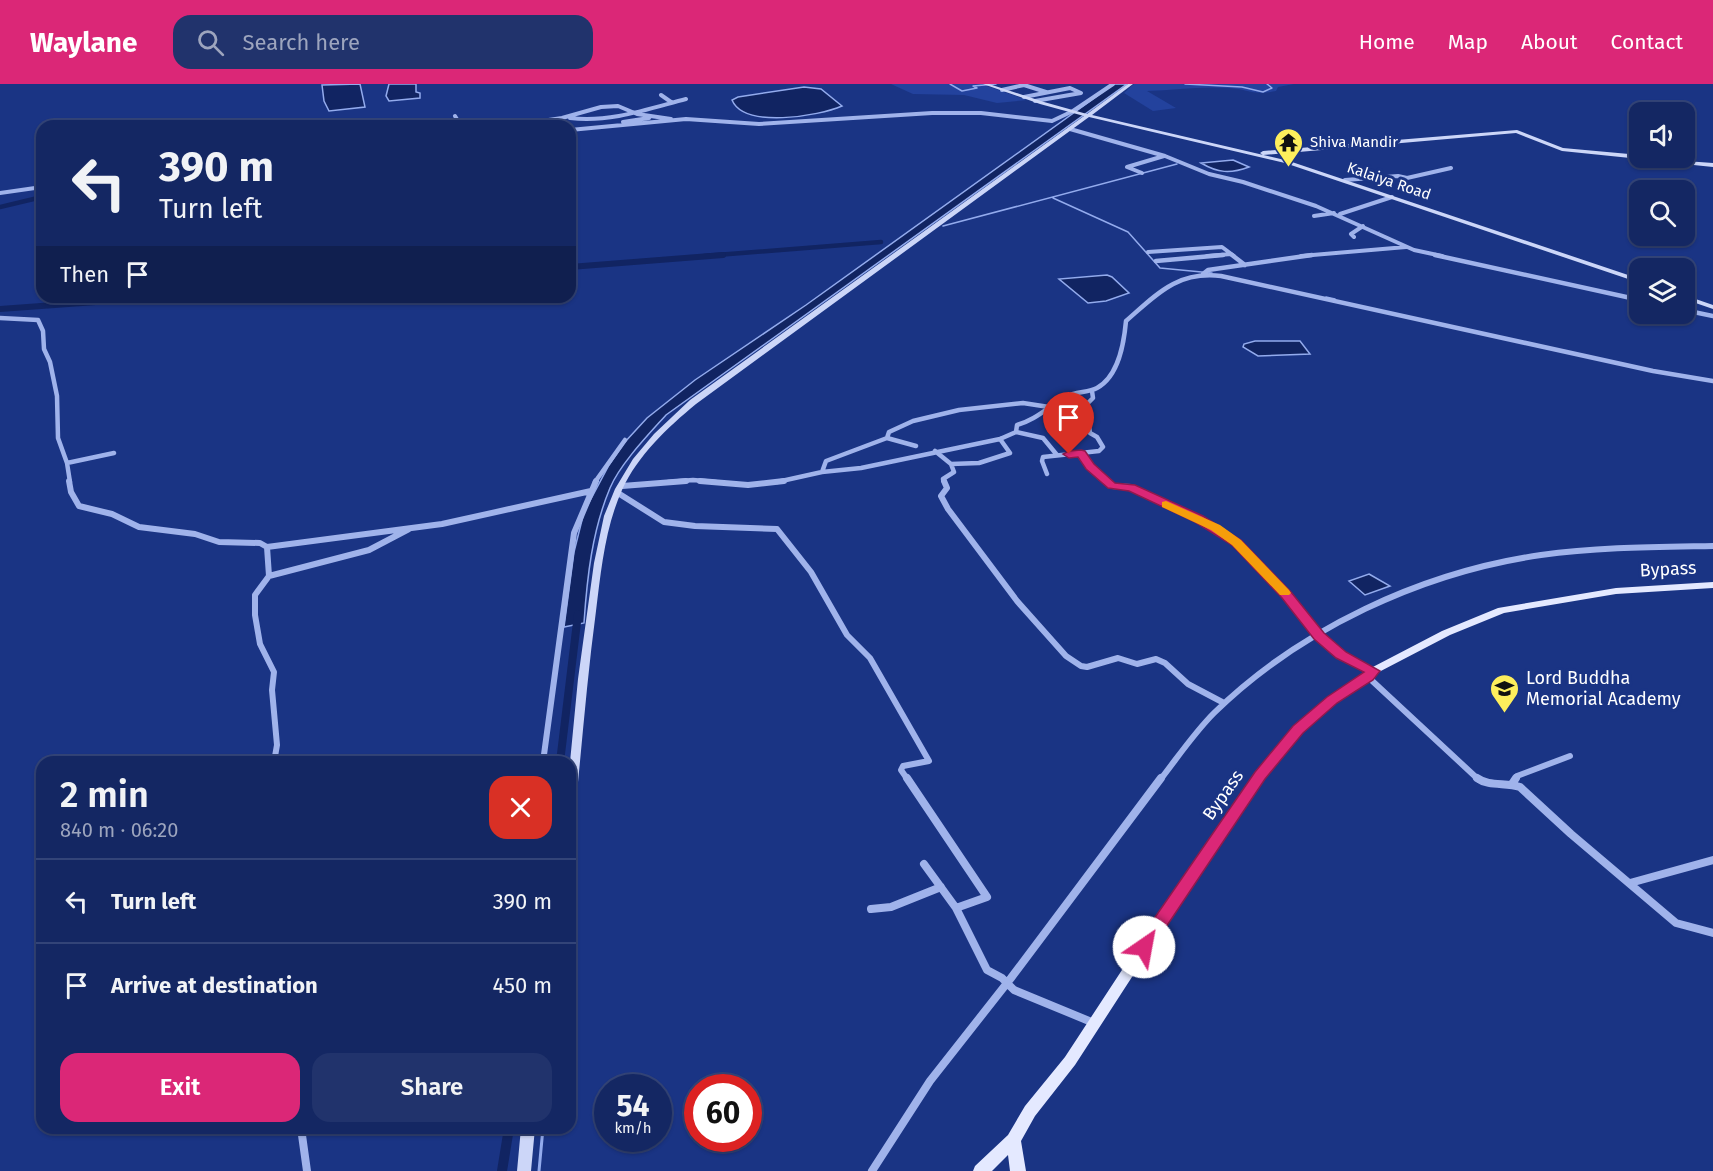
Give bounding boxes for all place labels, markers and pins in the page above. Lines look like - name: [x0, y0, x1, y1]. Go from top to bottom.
- temple icon: Shiva Mandir: [1273, 126, 1305, 168]
- place label: Shiva Mandir: [1310, 133, 1398, 151]
- pin: [1043, 392, 1094, 454]
- place label: Lord Buddha Memorial Academy: [1526, 667, 1681, 710]
- school or university icon: Lord Buddha Memorial Academy: [1489, 672, 1521, 714]

